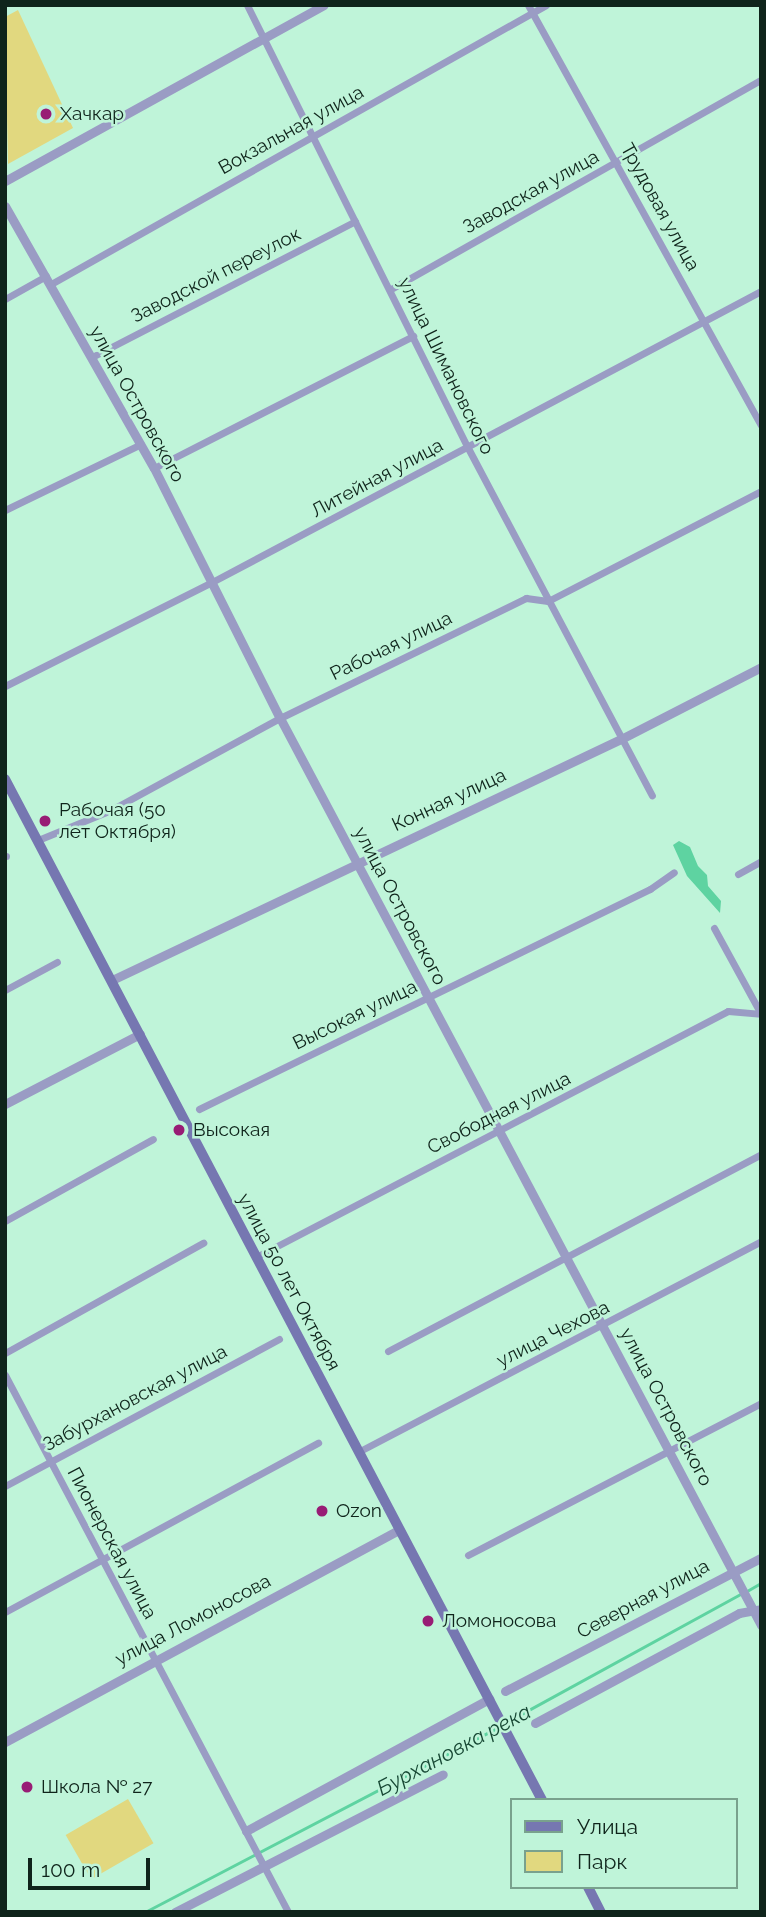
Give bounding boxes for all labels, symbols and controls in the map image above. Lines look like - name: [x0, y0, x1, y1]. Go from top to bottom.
- street label: Вокзальная улица: [214, 81, 368, 179]
- place label: Хачкар: [60, 103, 124, 125]
- marker: Хачкар: [38, 106, 54, 122]
- street label: Трудовая улица: [615, 139, 705, 275]
- street label: Заводская улица: [459, 145, 603, 239]
- street label: Заводской переулок: [127, 222, 305, 328]
- street label: улица Шимановского: [393, 274, 499, 458]
- street label: улица Островского: [84, 322, 190, 486]
- street label: Литейная улица: [307, 434, 447, 522]
- street label: Рабочая улица: [326, 606, 456, 686]
- street label: Конная улица: [388, 764, 510, 836]
- place label: Рабочая (50 лет Октября): [59, 799, 176, 843]
- marker: Рабочая (50 лет Октября): [37, 813, 53, 829]
- street label: улица Островского: [349, 823, 451, 989]
- street label: Высокая улица: [289, 975, 421, 1055]
- street label: Свободная улица: [423, 1067, 575, 1159]
- place label: Высокая: [193, 1119, 270, 1141]
- marker: Высокая: [171, 1122, 187, 1138]
- street label: улица 50 лет Октября: [233, 1190, 345, 1374]
- street label: улица Чехова: [493, 1296, 613, 1372]
- street label: улица Островского: [615, 1324, 717, 1490]
- street label: Забурхановская улица: [39, 1340, 231, 1456]
- street label: Пионерская улица: [62, 1463, 162, 1623]
- place label: Ozon: [336, 1500, 382, 1522]
- marker: Ozon: [314, 1503, 330, 1519]
- street label: Северная улица: [573, 1554, 713, 1644]
- street label: улица Ломоносова: [111, 1569, 275, 1671]
- place label: Ломоносова: [442, 1610, 556, 1632]
- marker: Ломоносова: [420, 1613, 436, 1629]
- water label: Бурхановка река: [373, 1699, 535, 1801]
- place label: Школа № 27: [41, 1776, 152, 1798]
- marker: Школа № 27: [19, 1779, 35, 1795]
- legend: [510, 1798, 738, 1889]
- text: Улица: [577, 1814, 638, 1839]
- scale bar: [32, 1843, 154, 1887]
- text: Парк: [577, 1849, 627, 1874]
- text: 100 m: [41, 1857, 100, 1882]

